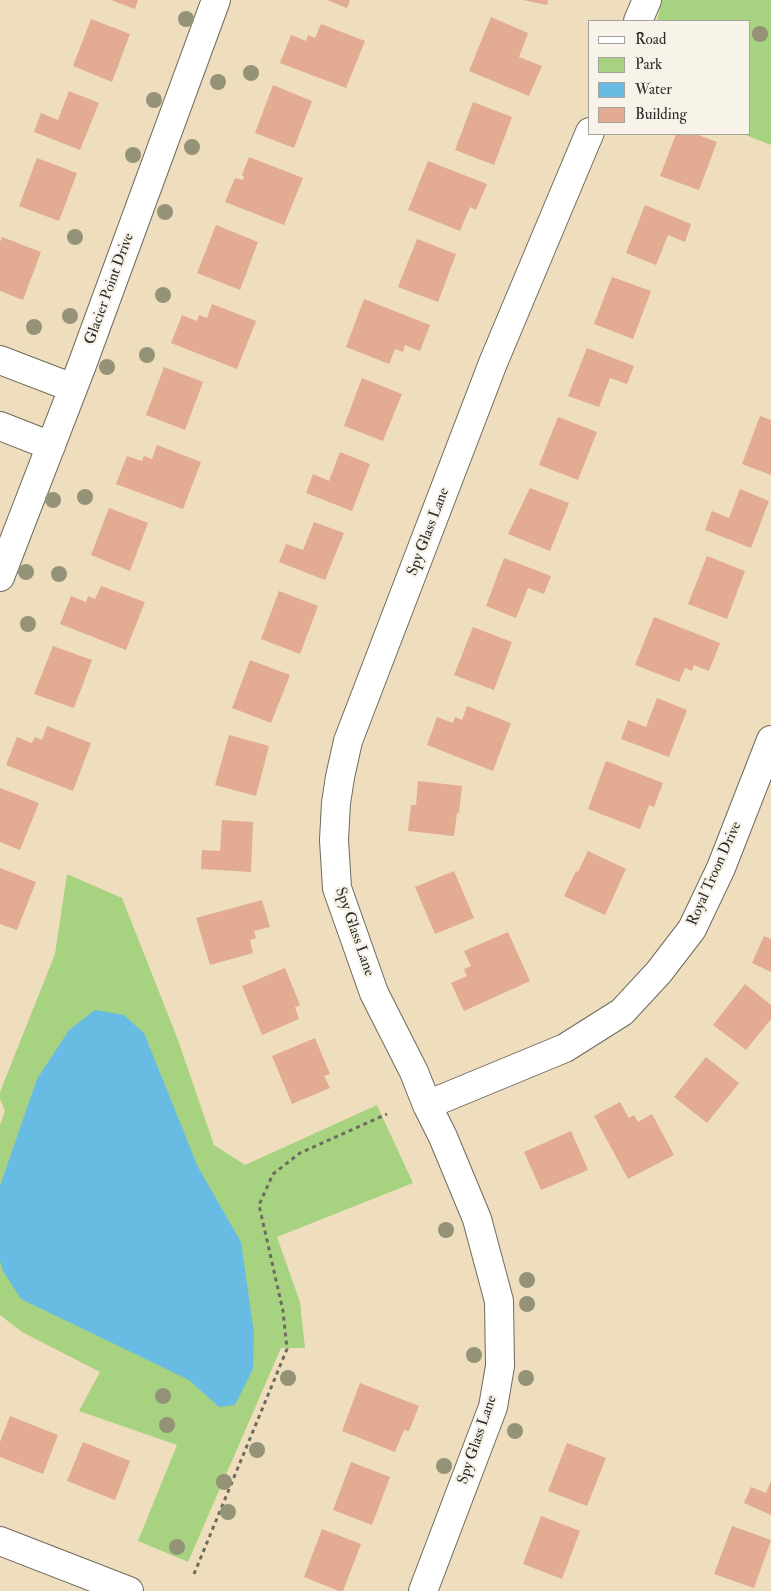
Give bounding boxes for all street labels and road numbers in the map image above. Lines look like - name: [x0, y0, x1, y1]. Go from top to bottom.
- street label: Glacier Point Drive: [82, 231, 138, 347]
- street label: Spy Glass Lane: [404, 485, 454, 579]
- street label: Royal Troon Drive: [684, 819, 746, 929]
- street label: Spy Glass Lane: [330, 885, 378, 979]
- street label: Spy Glass Lane: [454, 1393, 502, 1487]

